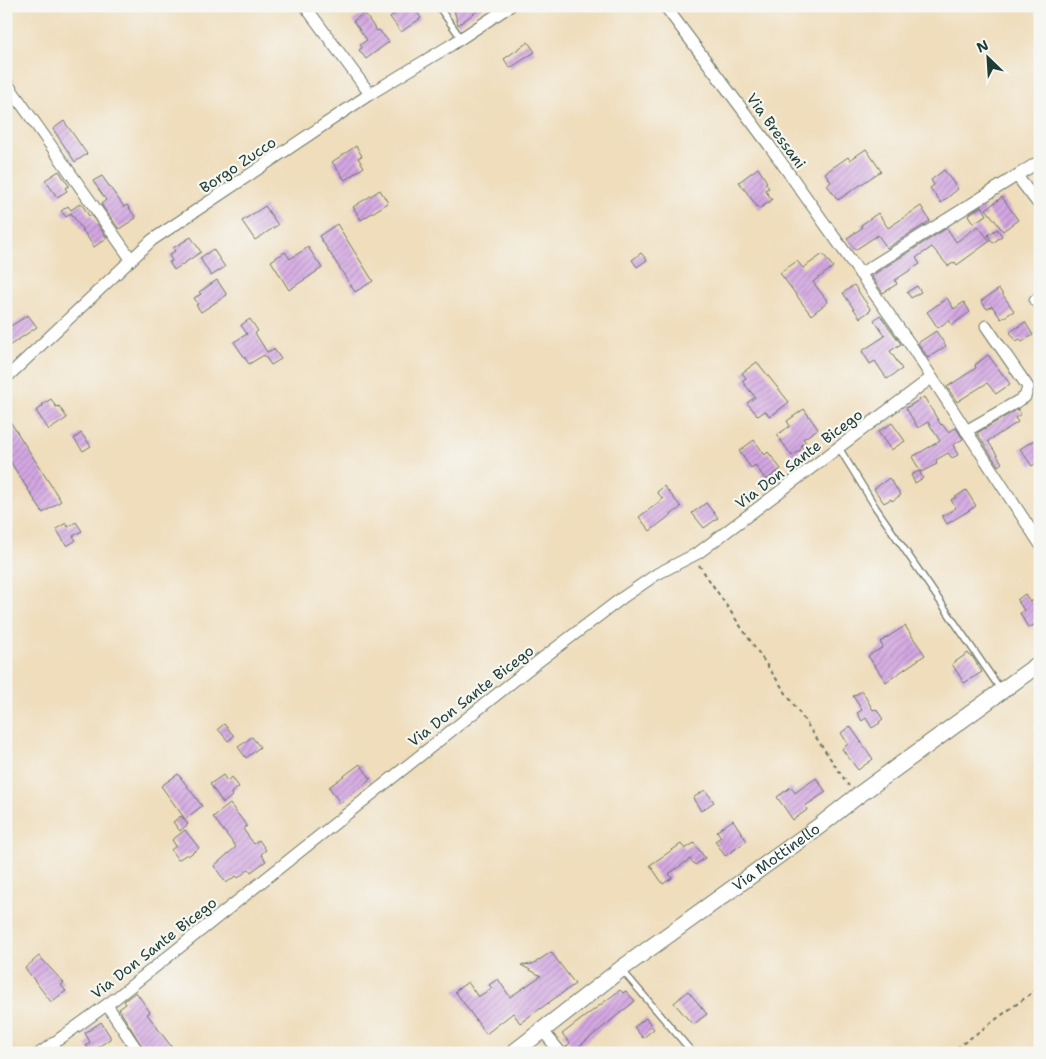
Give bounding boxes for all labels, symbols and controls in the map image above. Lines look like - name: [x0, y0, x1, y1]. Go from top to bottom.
- north arrow: [964, 32, 1014, 82]
- text: N: [974, 36, 991, 57]
- street label: Via Bressani: [742, 89, 810, 173]
- street label: Borgo Zucco: [196, 132, 280, 198]
- street label: Via Don Sante Bicego: [731, 404, 867, 514]
- street label: Via Don Sante Bicego: [404, 641, 538, 751]
- street label: Via Mottinello: [728, 819, 824, 896]
- street label: Via Don Sante Bicego: [87, 893, 221, 1003]

